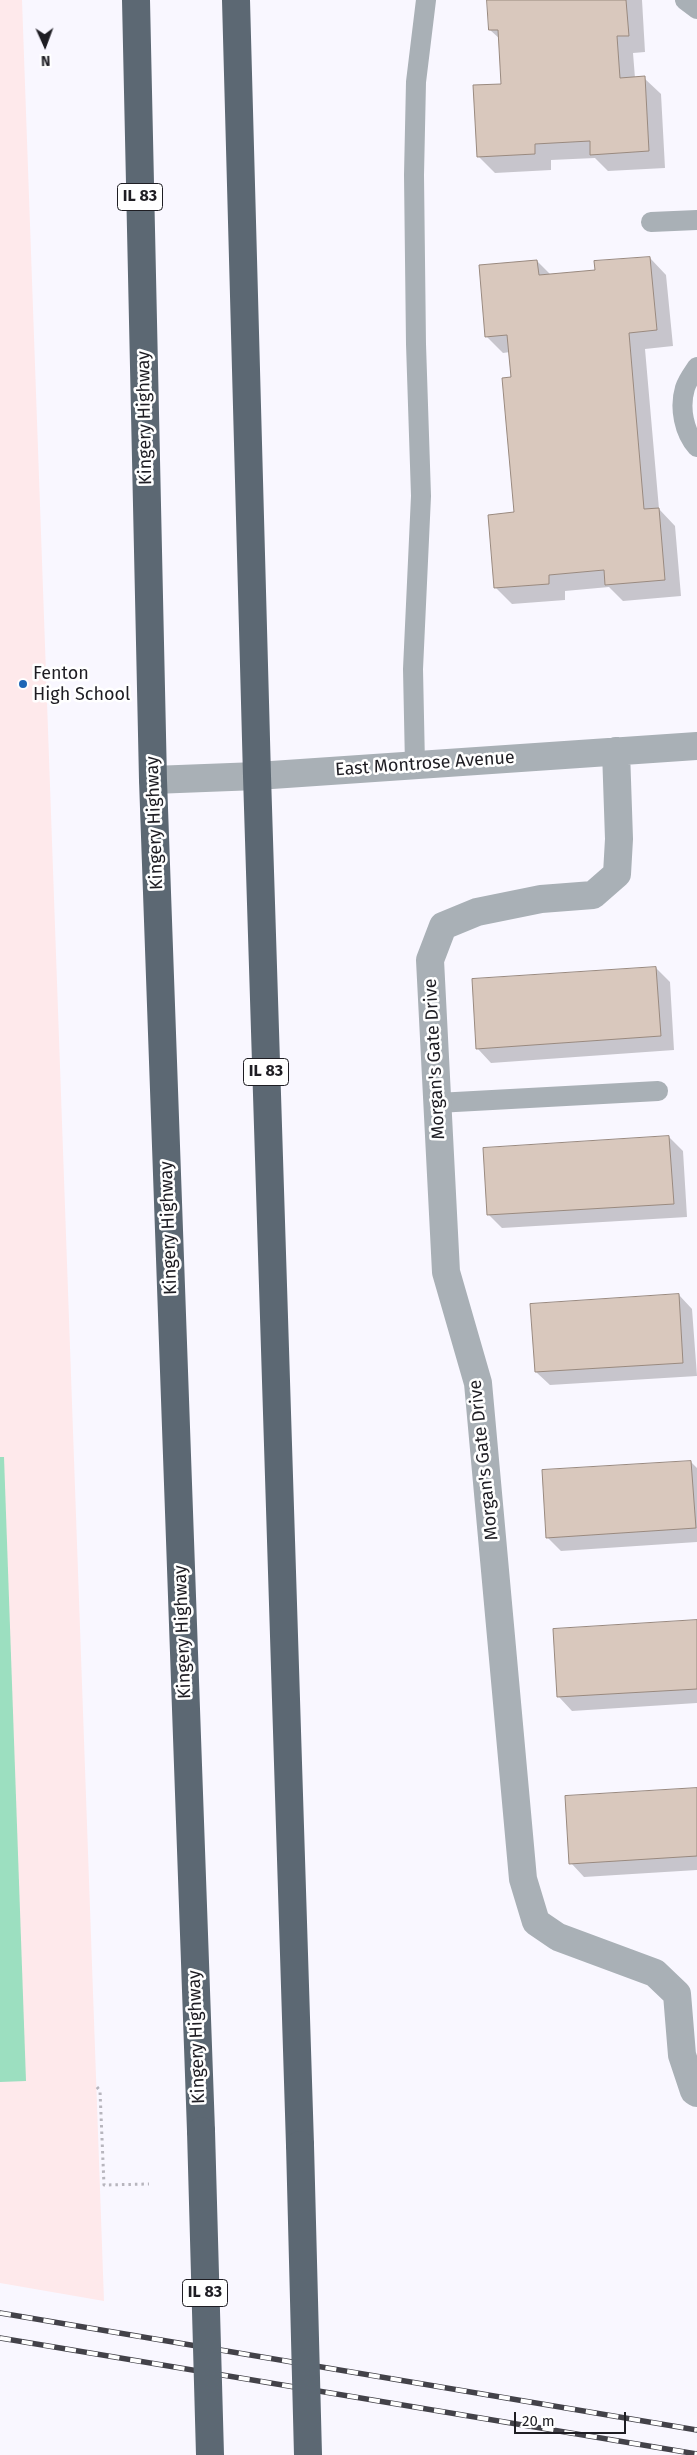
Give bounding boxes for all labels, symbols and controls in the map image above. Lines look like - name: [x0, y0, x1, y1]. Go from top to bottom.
- north arrow: [20, 20, 70, 70]
- text: N: [41, 52, 50, 69]
- road number: IL 83: [118, 183, 162, 210]
- street label: Kingery Highway: [133, 351, 157, 485]
- place label: Fenton High School: [33, 663, 130, 706]
- marker: Fenton High School: [17, 678, 29, 690]
- street label: East Montrose Avenue: [335, 747, 515, 781]
- street label: Kingery Highway: [142, 756, 168, 890]
- street label: Morgan's Gate Drive: [420, 978, 450, 1140]
- road number: IL 83: [244, 1058, 288, 1086]
- street label: Kingery Highway: [156, 1161, 182, 1295]
- street label: Morgan's Gate Drive: [465, 1379, 503, 1541]
- street label: Kingery Highway: [170, 1565, 196, 1699]
- street label: Kingery Highway: [184, 1970, 210, 2104]
- road number: IL 83: [182, 2280, 228, 2306]
- scale bar: [517, 2402, 630, 2434]
- text: 20 m: [522, 2412, 555, 2430]

